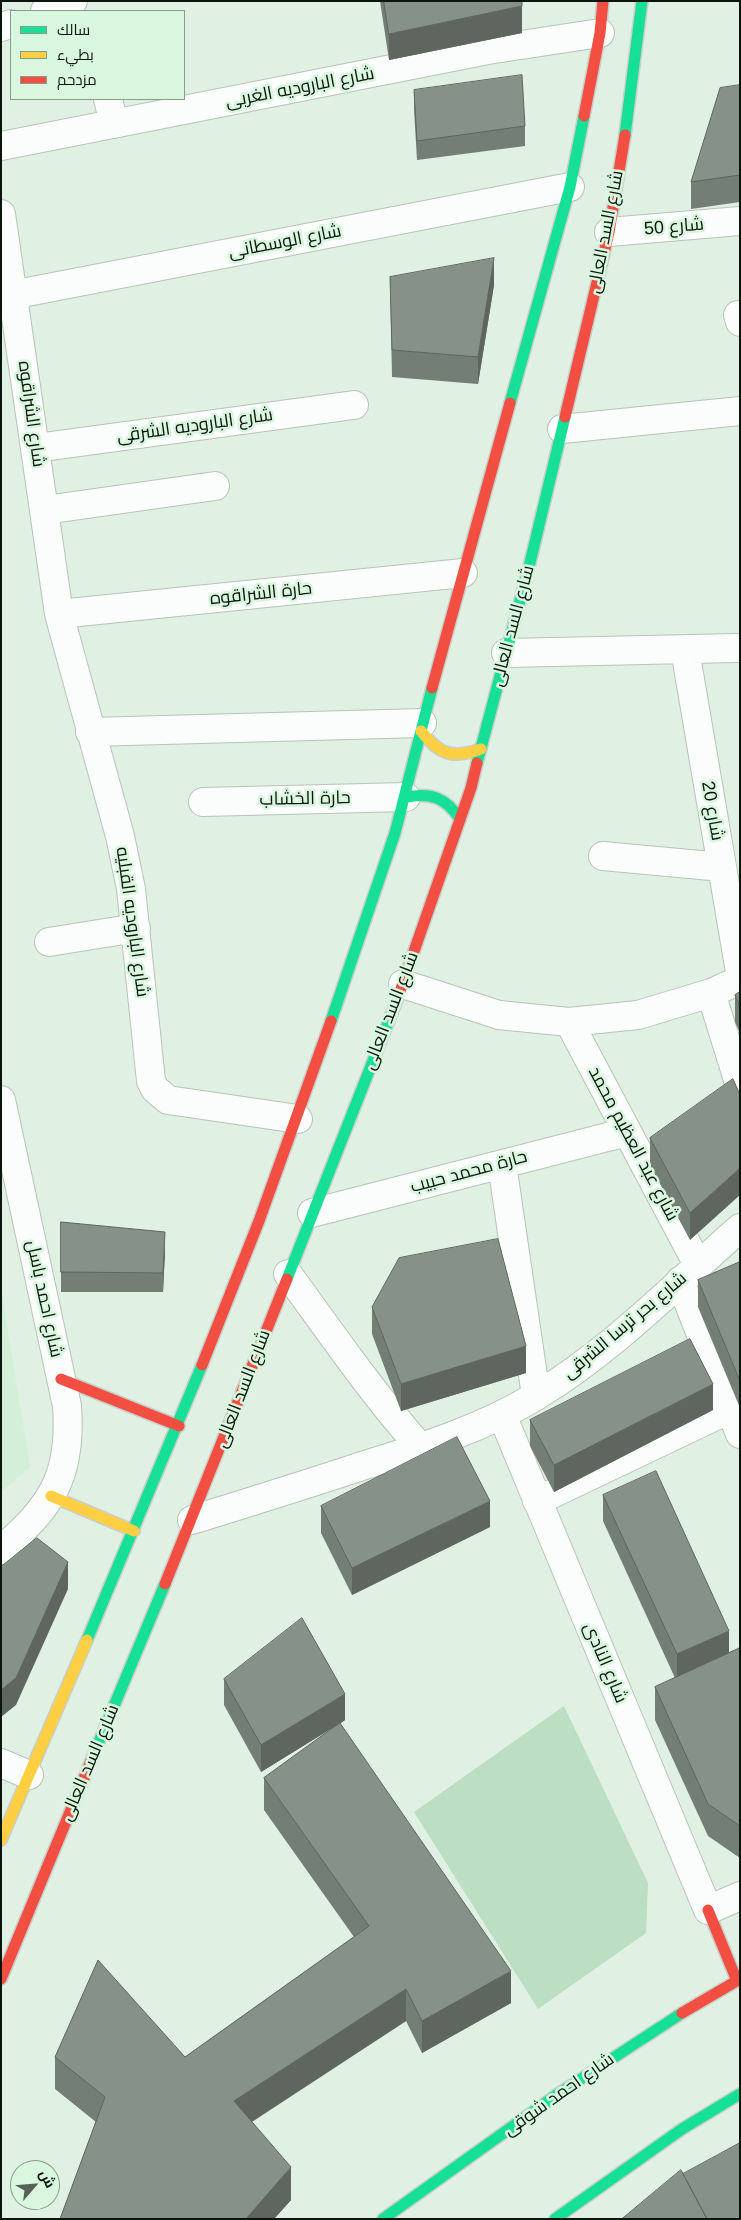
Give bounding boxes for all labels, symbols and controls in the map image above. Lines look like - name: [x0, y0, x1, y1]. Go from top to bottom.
- legend: [10, 10, 185, 100]
- text: سالك: [57, 21, 90, 38]
- text: بطيء: [57, 46, 94, 63]
- street label: شارع الباروديه الغربى: [224, 63, 376, 113]
- text: مزدحم: [57, 71, 97, 88]
- street label: شارع السد العالى: [584, 169, 628, 295]
- street label: شارع 50: [643, 214, 705, 240]
- street label: شارع الوسطانى: [227, 220, 343, 264]
- street label: شارع الشراقوه: [13, 360, 49, 468]
- street label: شارع الباروديه الشرقى: [116, 404, 274, 448]
- street label: شارع السد العالى: [486, 563, 540, 689]
- street label: حارة الشراقوه: [209, 578, 313, 610]
- street label: شارع 20: [696, 780, 728, 842]
- street label: حارة الخشاب: [259, 787, 351, 811]
- street label: شارع الباروديه القبليه: [111, 845, 153, 999]
- street label: شارع السد العالى: [359, 949, 423, 1073]
- street label: شارع عبد العظيم محمد: [583, 1063, 683, 1225]
- street label: حارة محمد حبيب: [408, 1146, 530, 1198]
- street label: شارع احمد باسل: [21, 1239, 67, 1359]
- street label: شارع بحر ترسا الشرقى: [559, 1268, 691, 1384]
- street label: شارع السد العالى: [211, 1327, 275, 1451]
- street label: شارع النادى: [578, 1620, 632, 1706]
- street label: شارع السد العالى: [56, 1701, 124, 1825]
- street label: شارع احمد شوقى: [500, 2049, 618, 2141]
- north arrow: [10, 2160, 60, 2210]
- text: ش: [36, 2167, 59, 2190]

